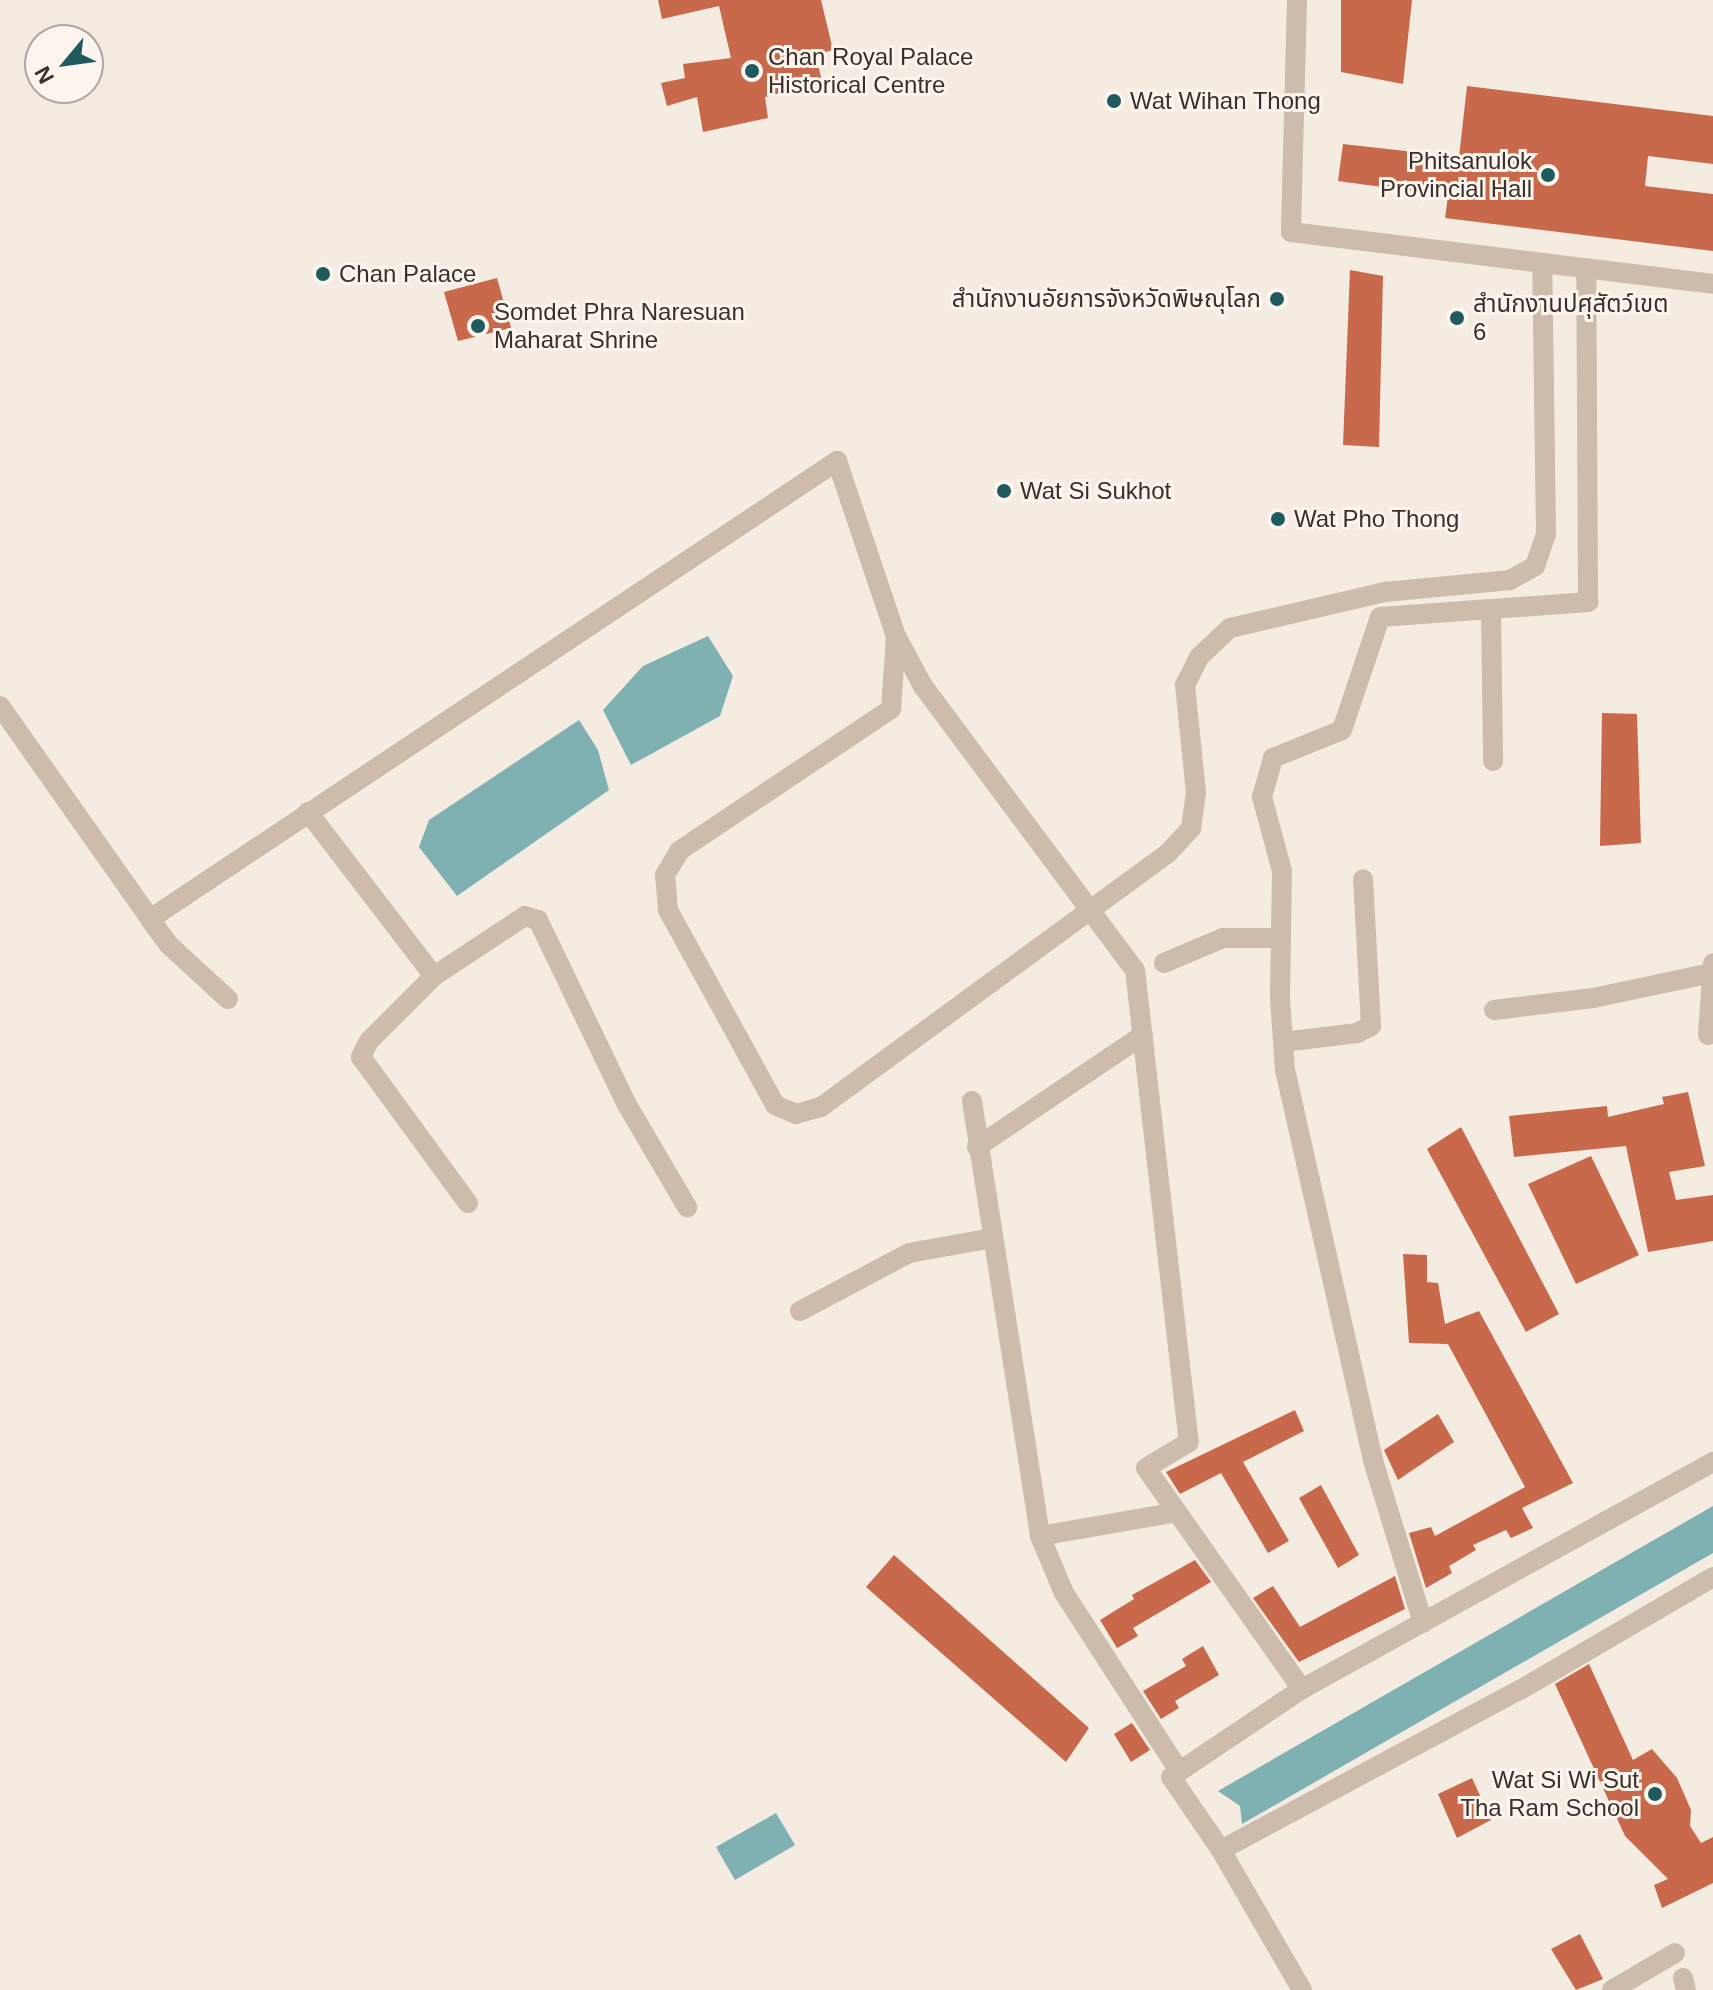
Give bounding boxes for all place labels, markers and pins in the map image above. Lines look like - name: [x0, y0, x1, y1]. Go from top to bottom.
- place label: Chan Royal Palace Historical Centre: [768, 43, 973, 99]
- marker: Chan Royal Palace Historical Centre: [743, 62, 761, 80]
- place label: Wat Wihan Thong: [1130, 87, 1321, 115]
- marker: Wat Wihan Thong: [1105, 92, 1123, 110]
- place label: Phitsanulok Provincial Hall: [1380, 147, 1532, 203]
- marker: Phitsanulok Provincial Hall: [1539, 166, 1557, 184]
- place label: Chan Palace: [339, 260, 476, 288]
- marker: Chan Palace: [314, 265, 332, 283]
- place label: สำนักงานอัยการจังหวัดพิษณุโลก: [952, 285, 1261, 313]
- marker: สำนักงานอัยการจังหวัดพิษณุโลก: [1268, 290, 1286, 308]
- place label: สำนักงานปศุสัตว์เขต 6: [1473, 290, 1669, 346]
- place label: Somdet Phra Naresuan Maharat Shrine: [494, 298, 745, 354]
- marker: สำนักงานปศุสัตว์เขต 6: [1448, 309, 1466, 327]
- marker: Somdet Phra Naresuan Maharat Shrine: [469, 317, 487, 335]
- place label: Wat Si Sukhot: [1020, 477, 1171, 505]
- marker: Wat Si Sukhot: [995, 482, 1013, 500]
- place label: Wat Pho Thong: [1294, 505, 1460, 533]
- marker: Wat Pho Thong: [1269, 510, 1287, 528]
- place label: Wat Si Wi Sut Tha Ram School: [1460, 1766, 1639, 1822]
- marker: Wat Si Wi Sut Tha Ram School: [1646, 1785, 1664, 1803]

